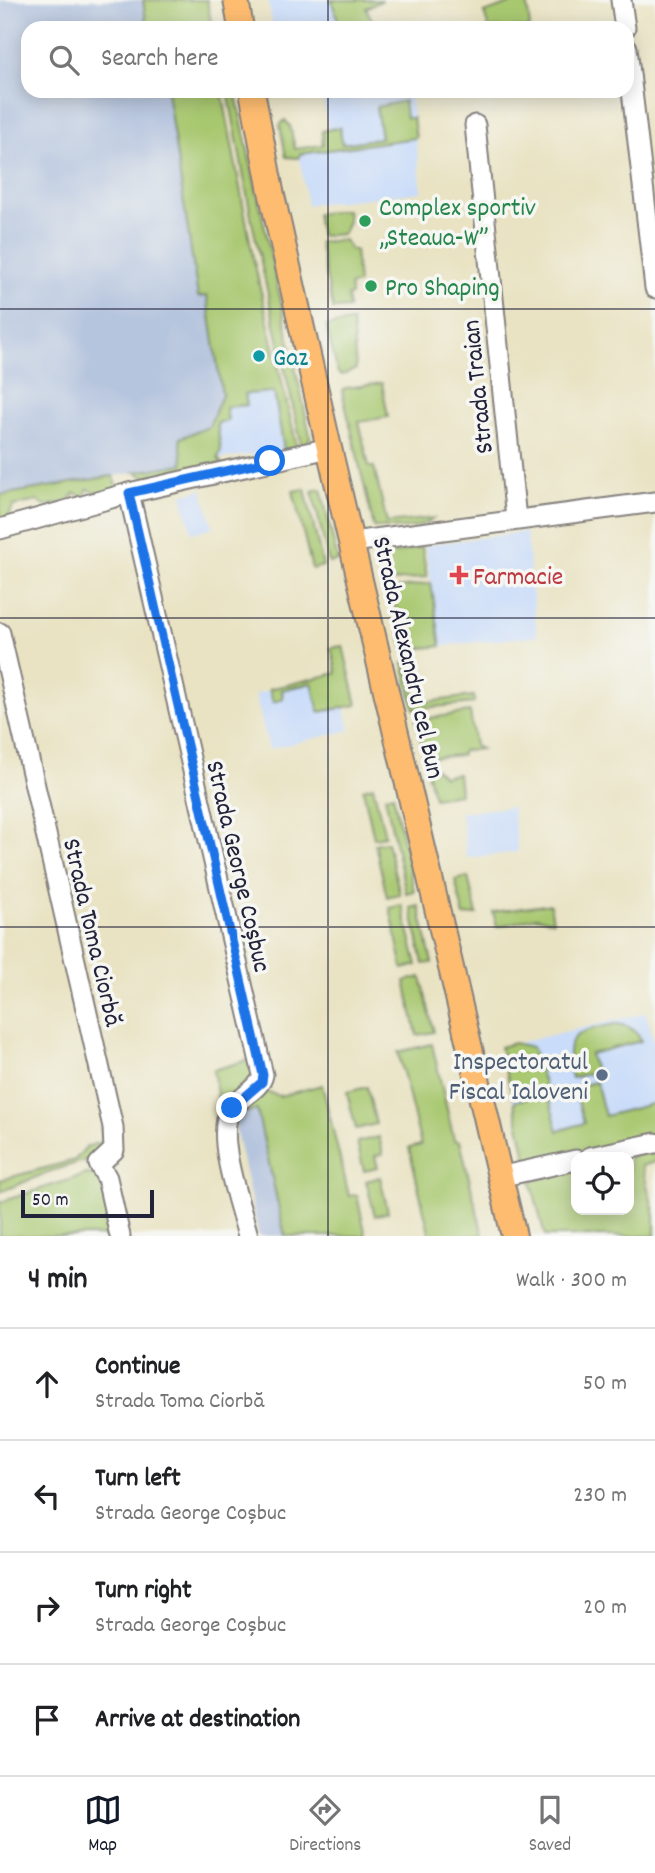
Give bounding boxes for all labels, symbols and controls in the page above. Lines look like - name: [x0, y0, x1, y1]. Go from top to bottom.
- search box: [21, 21, 634, 98]
- icon: search: [45, 41, 83, 79]
- text: Search here: [101, 41, 219, 78]
- place label: Complex sportiv „Steaua-W”: [379, 191, 536, 258]
- marker: Complex sportiv „Steaua-W”: [357, 213, 373, 229]
- place label: Pro Shaping: [385, 271, 500, 308]
- marker: Pro Shaping: [363, 278, 379, 294]
- street label: Strada Traian: [454, 318, 505, 455]
- place label: Gaz: [273, 341, 308, 378]
- marker: Gaz: [251, 348, 267, 364]
- route start: [254, 445, 285, 476]
- street label: Strada Alexandru cel Bun: [361, 533, 452, 783]
- place label: Farmacie: [473, 560, 563, 597]
- marker: Farmacie: [451, 567, 467, 583]
- street label: Strada George Coșbuc: [194, 757, 279, 976]
- street label: Strada Toma Ciorbă: [51, 835, 130, 1030]
- place label: Inspectoratul Fiscal Ialoveni: [449, 1045, 588, 1112]
- marker: Inspectoratul Fiscal Ialoveni: [594, 1067, 610, 1083]
- route end: [216, 1092, 247, 1123]
- map controls: [571, 1152, 634, 1215]
- button: locate: [571, 1152, 634, 1215]
- scale bar: [21, 1187, 154, 1219]
- text: 50 m: [32, 1188, 69, 1215]
- text: 4 min: [28, 1260, 87, 1303]
- text: Walk · 300 m: [516, 1265, 627, 1298]
- text: Continue: [95, 1349, 180, 1386]
- icon: ahead: [28, 1365, 66, 1403]
- text: 50 m: [583, 1368, 627, 1401]
- text: Strada Toma Ciorbă: [95, 1386, 265, 1419]
- text: Turn left: [95, 1461, 181, 1498]
- icon: left: [28, 1477, 66, 1515]
- text: 230 m: [573, 1480, 627, 1513]
- text: Strada George Coșbuc: [95, 1498, 286, 1531]
- text: Turn right: [95, 1573, 192, 1610]
- icon: right: [28, 1589, 66, 1627]
- text: 20 m: [583, 1592, 627, 1625]
- text: Strada George Coșbuc: [95, 1610, 286, 1643]
- icon: arrive: [28, 1701, 66, 1739]
- text: Arrive at destination: [95, 1702, 300, 1739]
- tab: Map: [84, 1791, 122, 1860]
- tab: Directions: [289, 1791, 361, 1860]
- tab: Saved: [529, 1791, 571, 1860]

